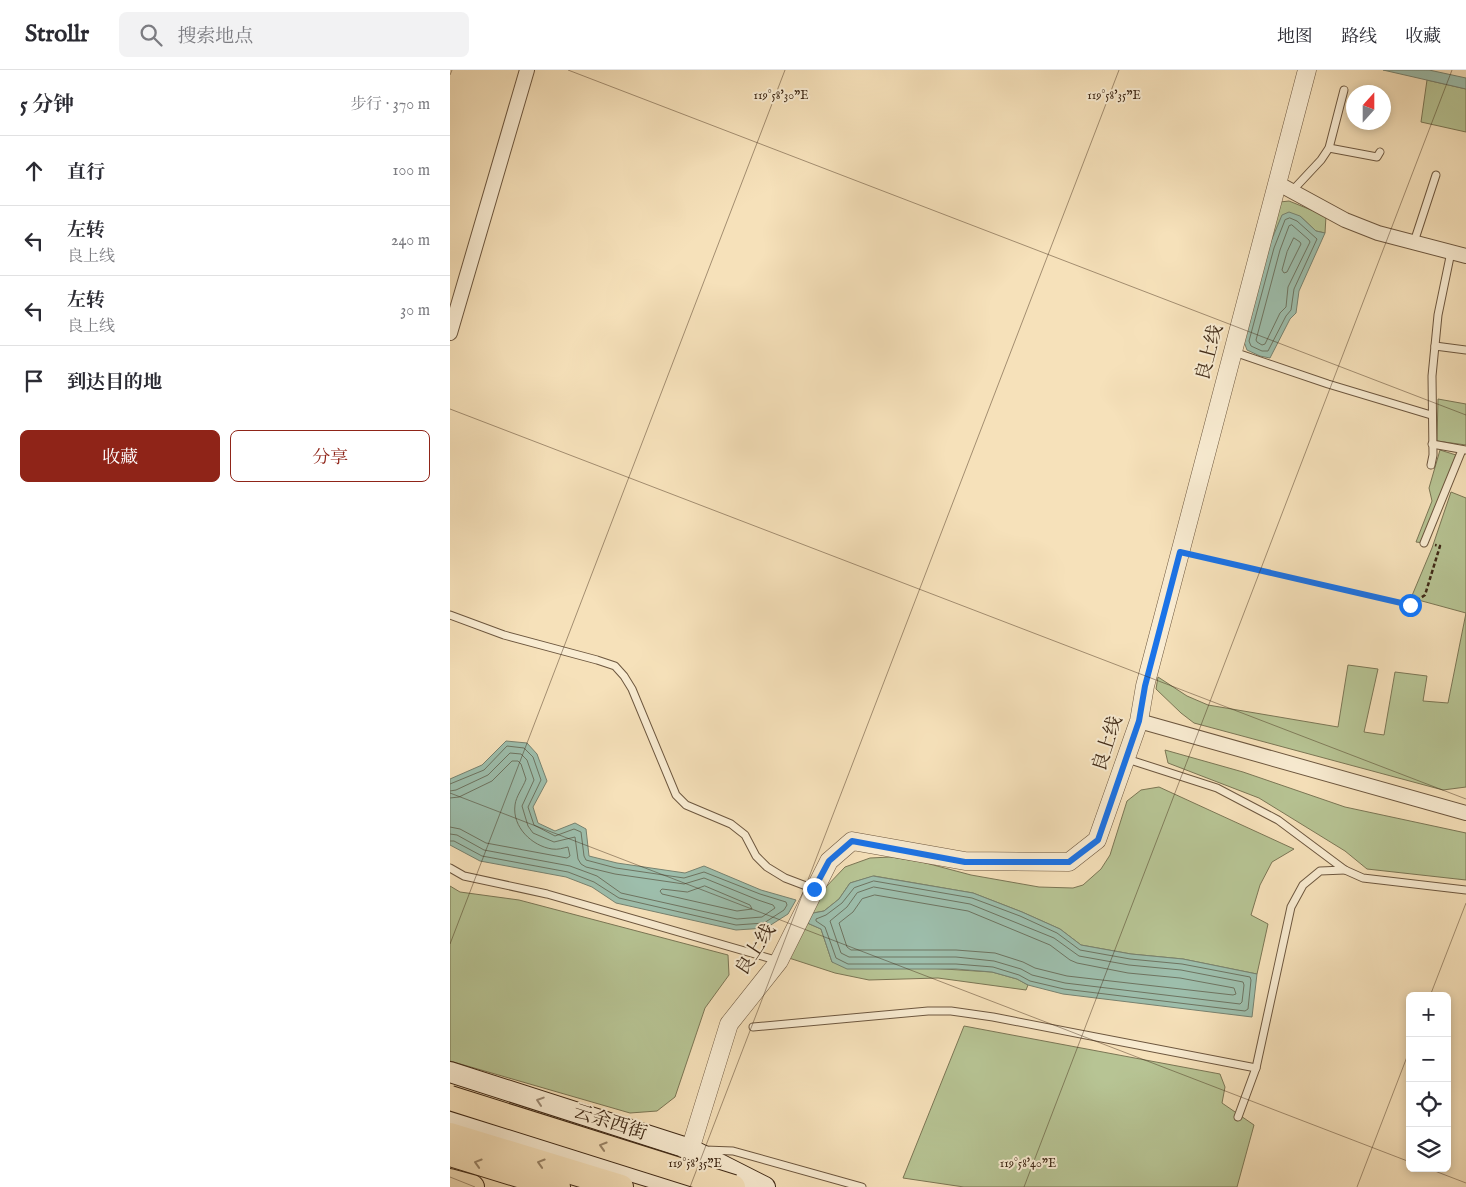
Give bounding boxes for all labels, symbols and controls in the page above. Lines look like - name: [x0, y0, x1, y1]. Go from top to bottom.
- search box: [119, 12, 469, 57]
- text: Strollr: [25, 19, 89, 50]
- icon: search: [137, 21, 165, 49]
- text: 搜索地点: [177, 25, 253, 49]
- text: 地图: [1277, 26, 1313, 49]
- text: 路线: [1341, 26, 1377, 49]
- text: 收藏: [1405, 26, 1441, 49]
- north arrow: [1346, 85, 1391, 130]
- text: 119°58'30"E: [754, 88, 809, 103]
- text: 119°58'35"E: [1087, 88, 1141, 103]
- text: 5 分钟: [20, 92, 74, 119]
- text: 步行 · 370 m: [350, 95, 430, 115]
- icon: ahead: [20, 157, 48, 185]
- text: 直行: [67, 161, 105, 185]
- text: 100 m: [393, 161, 430, 181]
- text: 左转: [67, 219, 105, 243]
- icon: left: [20, 227, 48, 255]
- text: 240 m: [391, 231, 430, 251]
- text: 良上线: [67, 247, 115, 267]
- text: 左转: [67, 289, 105, 313]
- icon: left: [20, 297, 48, 325]
- text: 30 m: [400, 301, 430, 321]
- text: 良上线: [67, 317, 115, 337]
- street label: 良上线: [1191, 322, 1229, 384]
- icon: arrive: [20, 367, 48, 395]
- text: 到达目的地: [67, 371, 162, 395]
- button: 收藏: [20, 430, 220, 482]
- button: 分享: [230, 430, 430, 482]
- route start: [1399, 594, 1422, 617]
- street label: 良上线: [1088, 713, 1128, 775]
- route end: [803, 878, 826, 901]
- street label: 良上线: [730, 920, 782, 980]
- map controls: [1406, 992, 1451, 1172]
- button: +: [1406, 992, 1451, 1037]
- button: −: [1406, 1037, 1451, 1082]
- button: locate: [1406, 1082, 1451, 1127]
- one-way arrow: [537, 1097, 545, 1107]
- street label: 云余西街: [570, 1100, 650, 1146]
- button: layers: [1406, 1127, 1451, 1172]
- one-way arrow: [600, 1142, 608, 1152]
- text: 119°58'35"E: [668, 1156, 722, 1171]
- text: 119°58'40"E: [1000, 1156, 1056, 1171]
- one-way arrow: [474, 1158, 483, 1168]
- one-way arrow: [537, 1158, 546, 1168]

